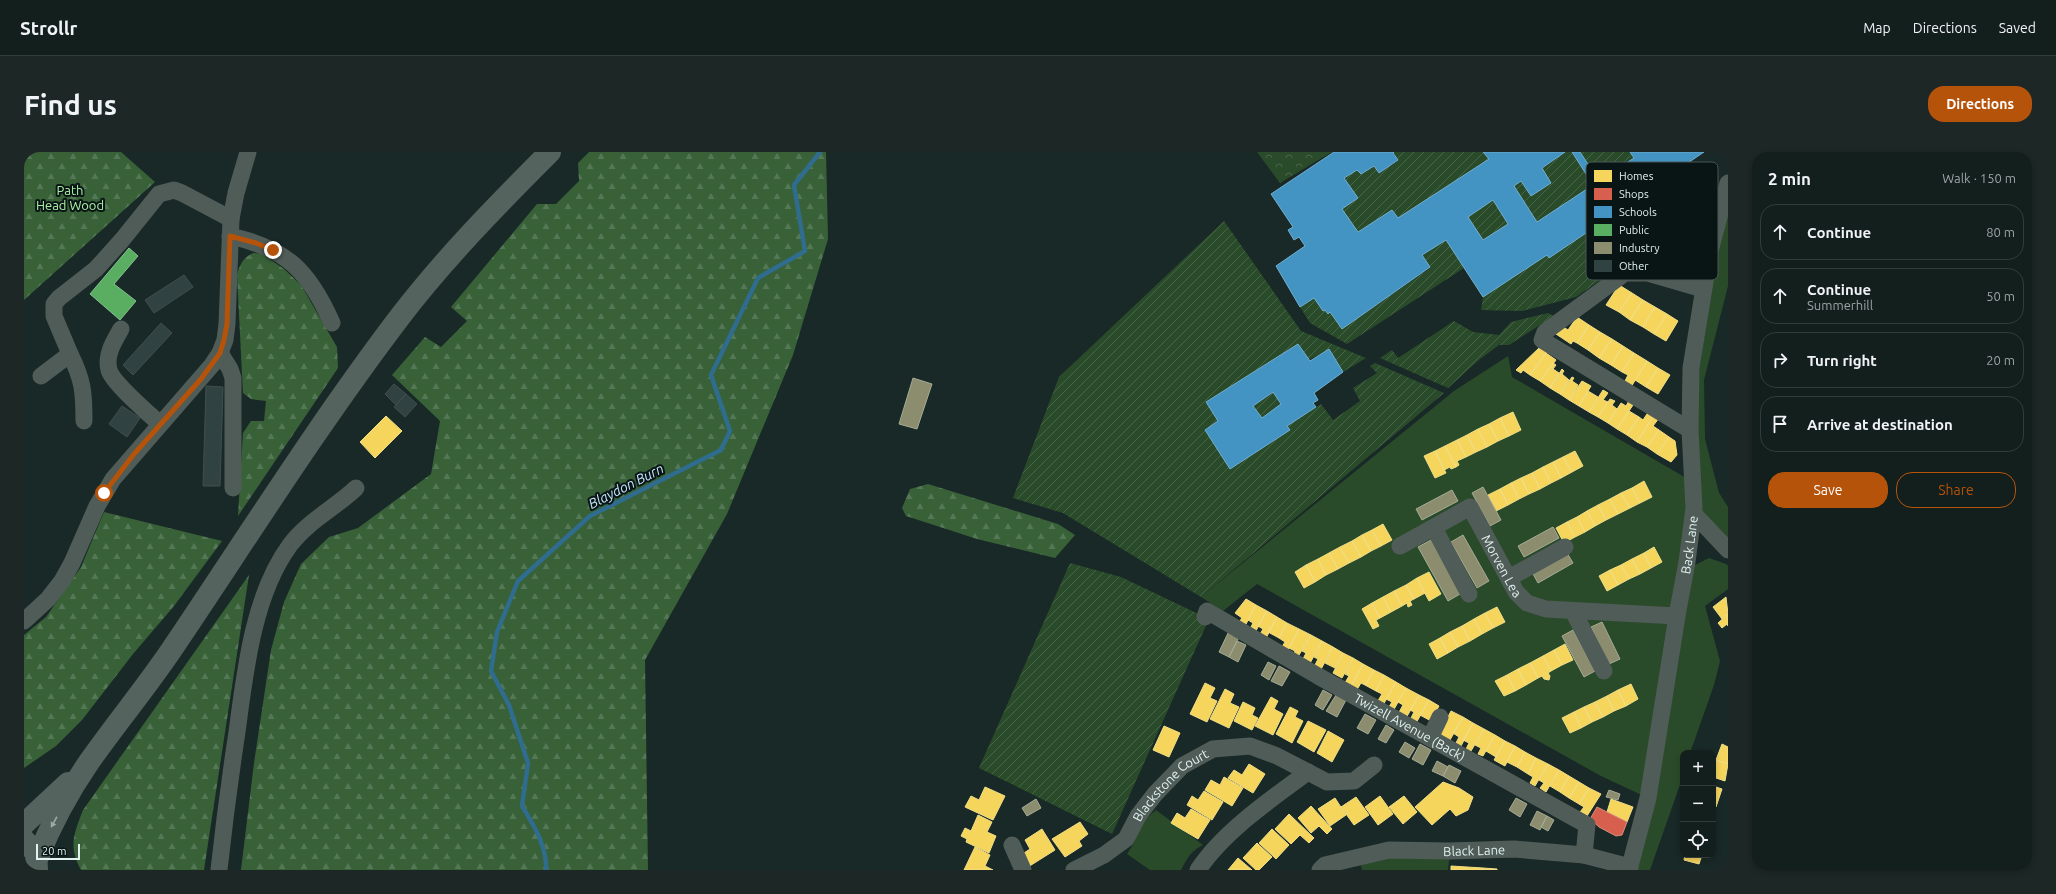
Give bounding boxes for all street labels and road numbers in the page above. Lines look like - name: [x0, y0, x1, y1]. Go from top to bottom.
- street label: Back Lane: [1678, 515, 1700, 575]
- street label: Morven Lea: [1479, 532, 1524, 600]
- street label: Twizell Avenue (Back): [1352, 690, 1468, 764]
- street label: Blackstone Court: [1130, 746, 1210, 823]
- street label: Black Lane: [1443, 842, 1505, 858]

